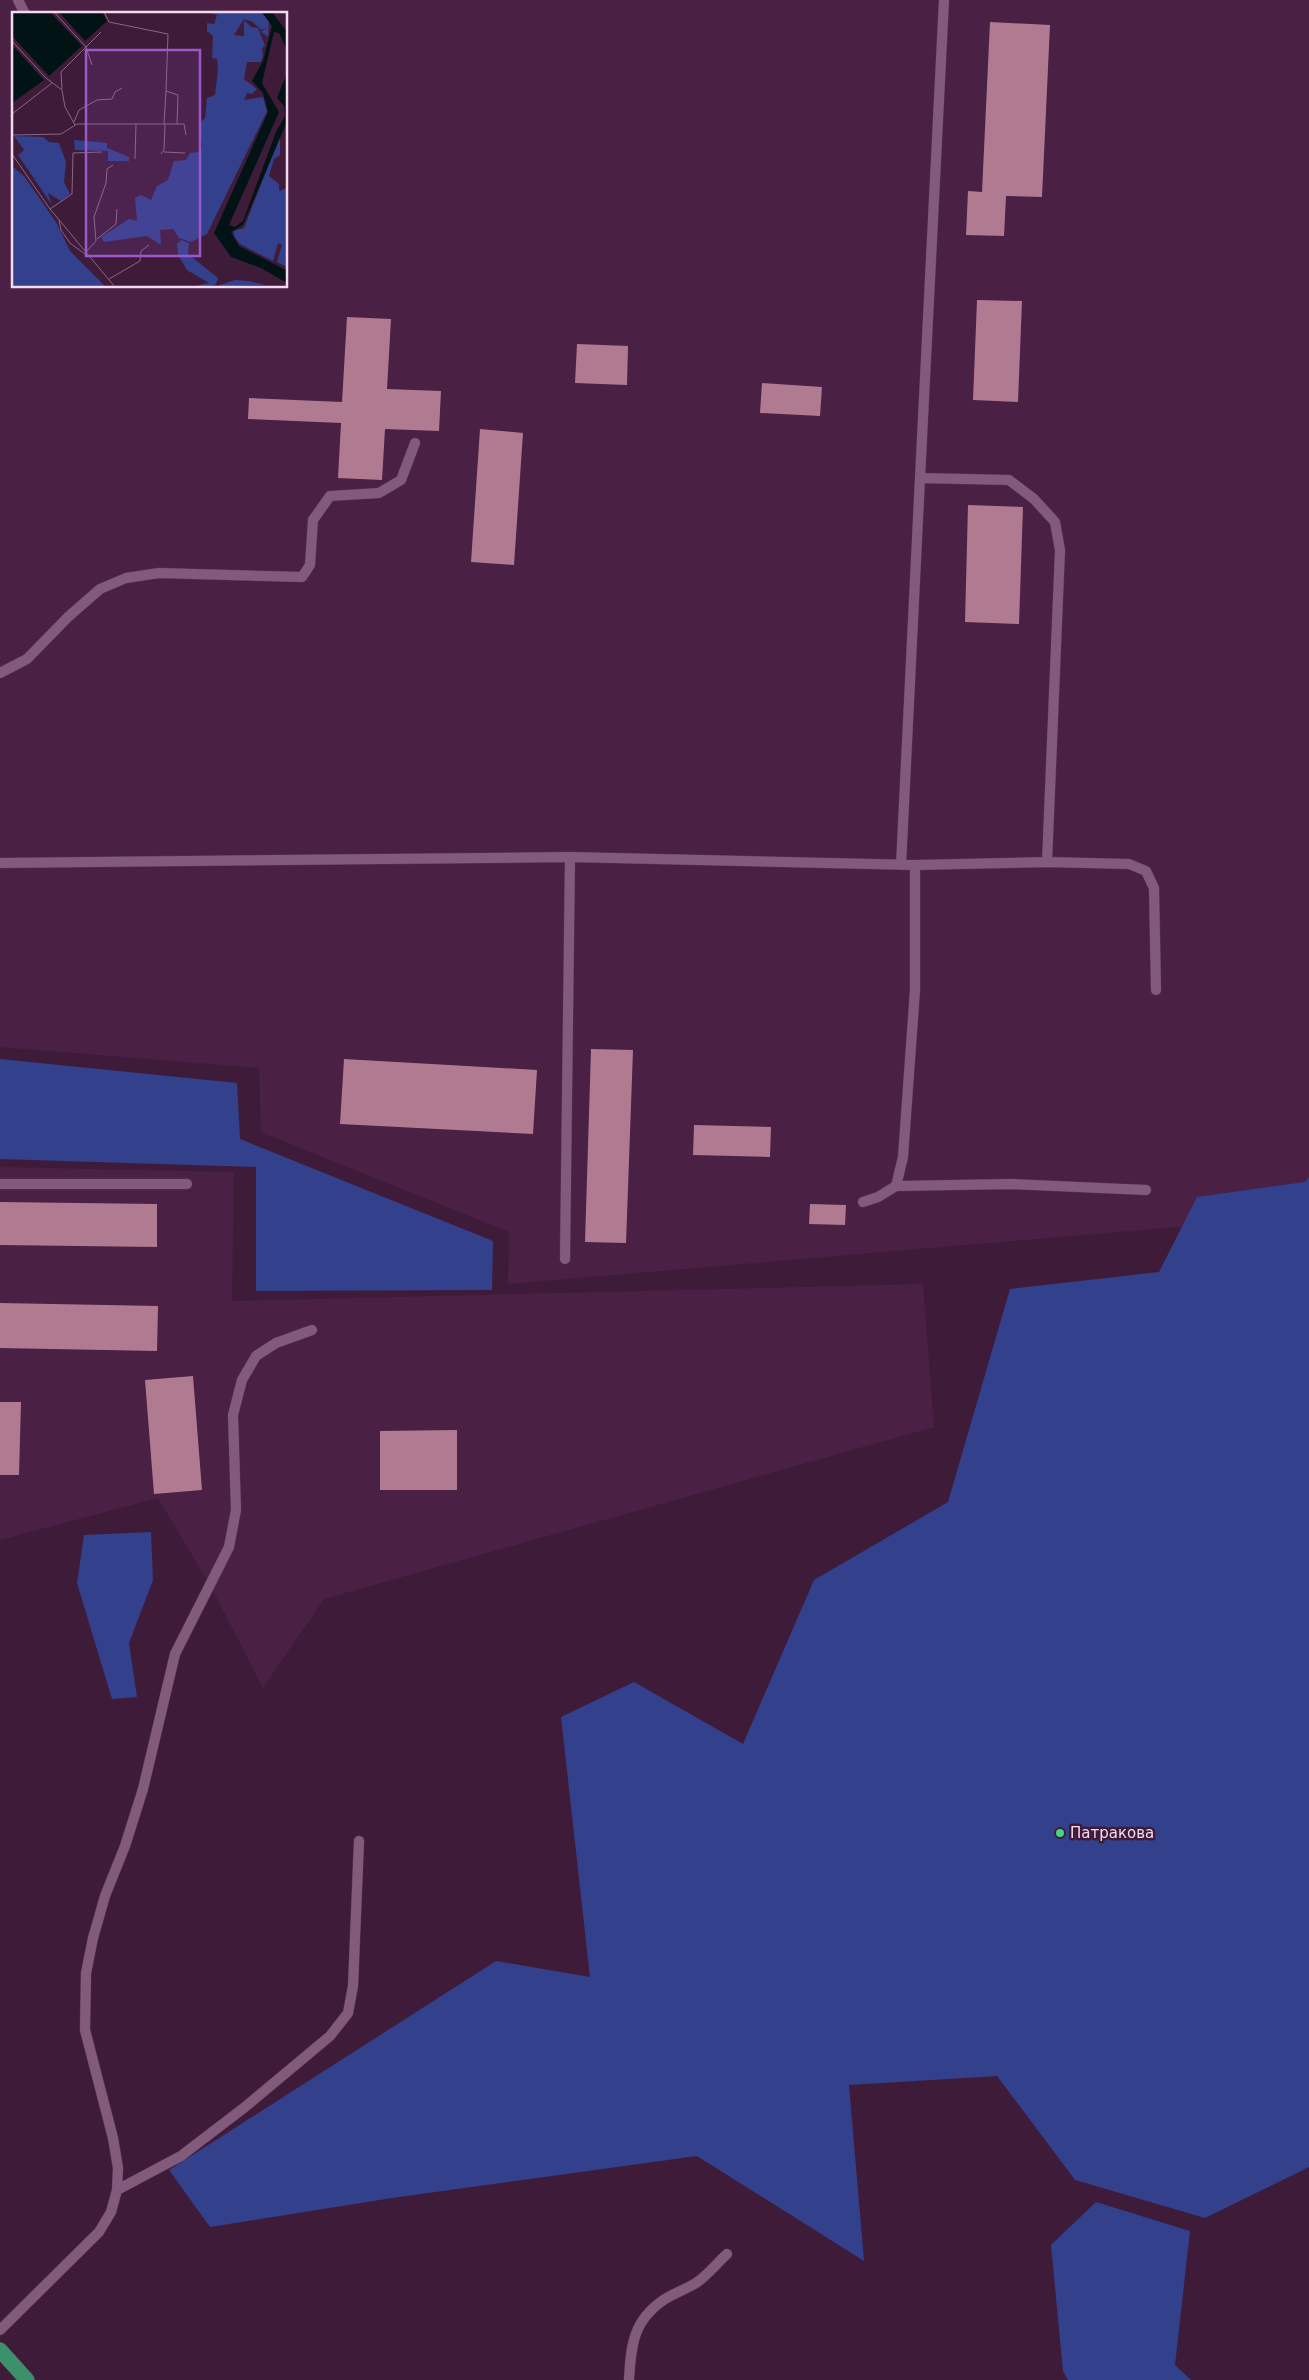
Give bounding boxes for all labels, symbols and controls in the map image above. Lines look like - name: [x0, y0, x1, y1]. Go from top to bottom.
- inset map: [12, 12, 288, 288]
- place label: Патракова: [1070, 1824, 1154, 1842]
- marker: Патракова: [1054, 1827, 1066, 1839]

